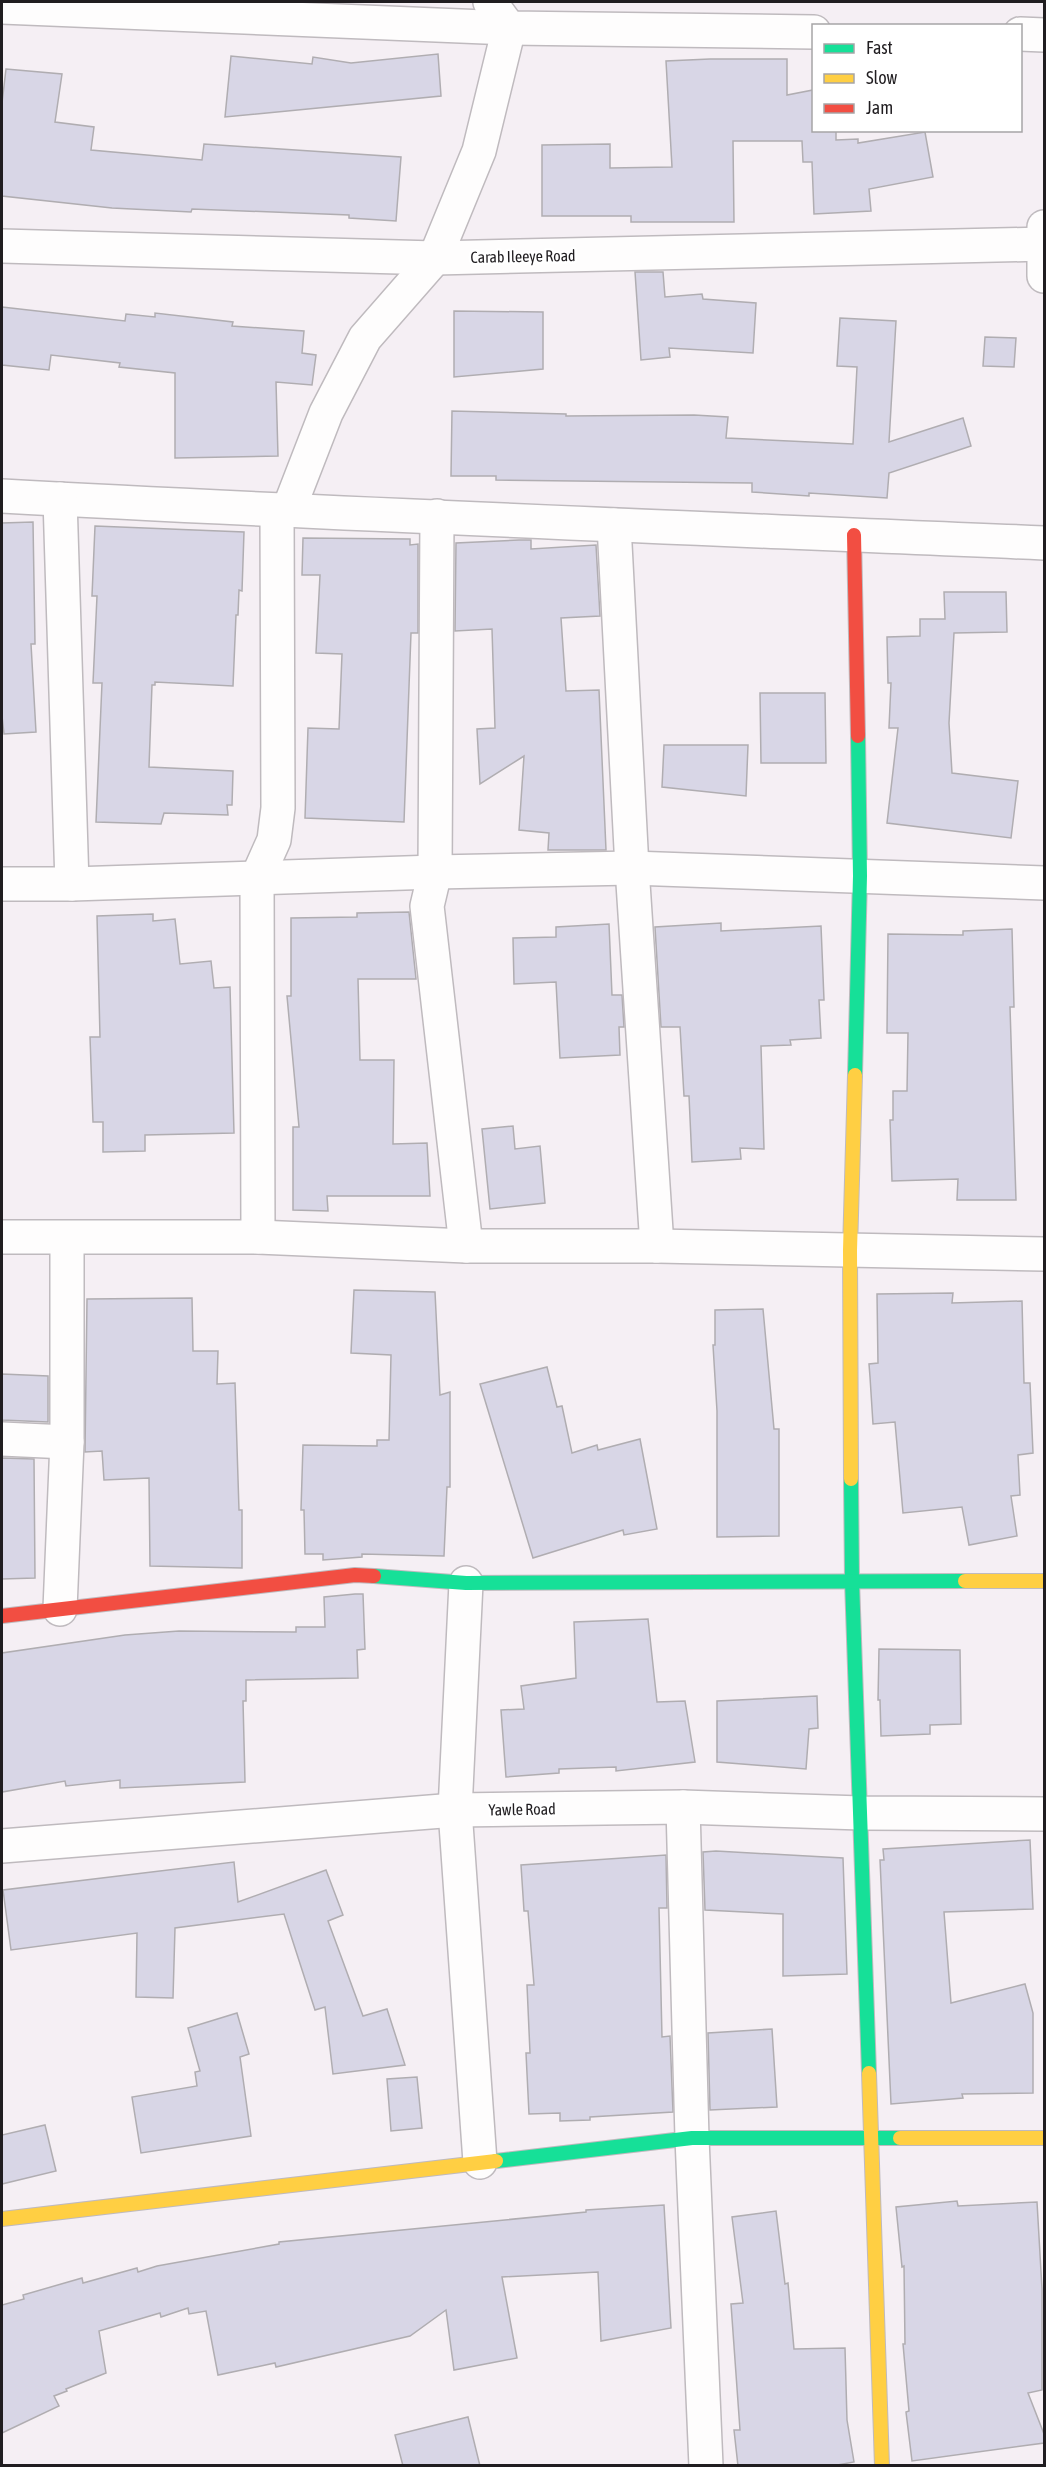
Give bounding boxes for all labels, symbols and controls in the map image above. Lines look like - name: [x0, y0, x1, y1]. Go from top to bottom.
- legend: [812, 24, 1022, 132]
- text: Fast: [866, 37, 893, 58]
- text: Slow: [866, 67, 897, 88]
- text: Jam: [866, 97, 893, 118]
- street label: Carab Ileeye Road: [470, 246, 576, 267]
- street label: Yawle Road: [488, 1799, 556, 1819]

